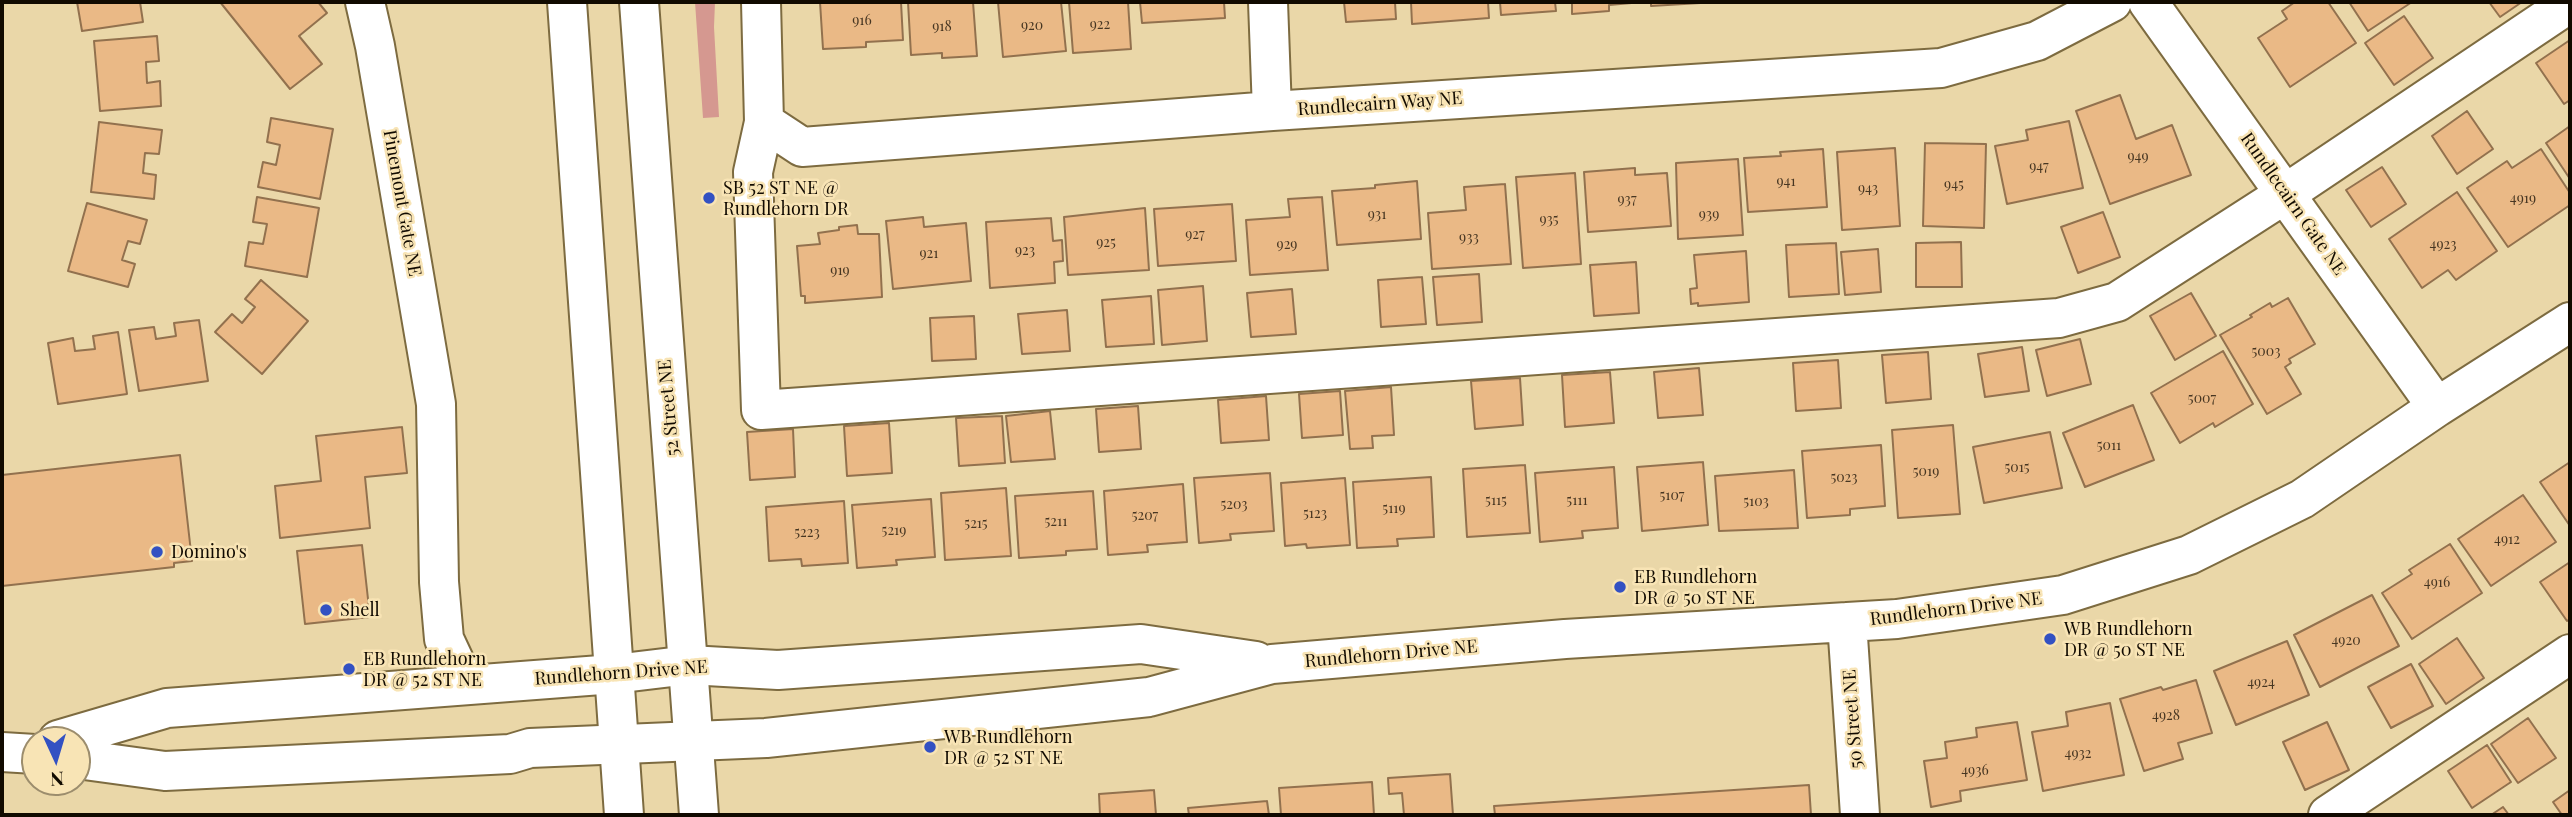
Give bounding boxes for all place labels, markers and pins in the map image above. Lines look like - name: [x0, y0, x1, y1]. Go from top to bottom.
- place label: SB 52 ST NE @ Rundlehorn DR: [723, 177, 849, 220]
- marker: SB 52 ST NE @ Rundlehorn DR: [701, 190, 717, 206]
- place label: Domino's: [171, 541, 247, 563]
- marker: Domino's: [149, 544, 165, 560]
- place label: EB Rundlehorn DR @ 50 ST NE: [1634, 566, 1757, 608]
- marker: EB Rundlehorn DR @ 50 ST NE: [1612, 579, 1628, 595]
- place label: Shell: [340, 599, 380, 621]
- marker: Shell: [318, 602, 334, 618]
- place label: WB Rundlehorn DR @ 50 ST NE: [2064, 618, 2193, 660]
- marker: WB Rundlehorn DR @ 50 ST NE: [2042, 631, 2058, 647]
- place label: EB Rundlehorn DR @ 52 ST NE: [363, 648, 486, 690]
- marker: EB Rundlehorn DR @ 52 ST NE: [341, 661, 357, 677]
- place label: WB Rundlehorn DR @ 52 ST NE: [944, 726, 1073, 768]
- marker: WB Rundlehorn DR @ 52 ST NE: [922, 739, 938, 755]

